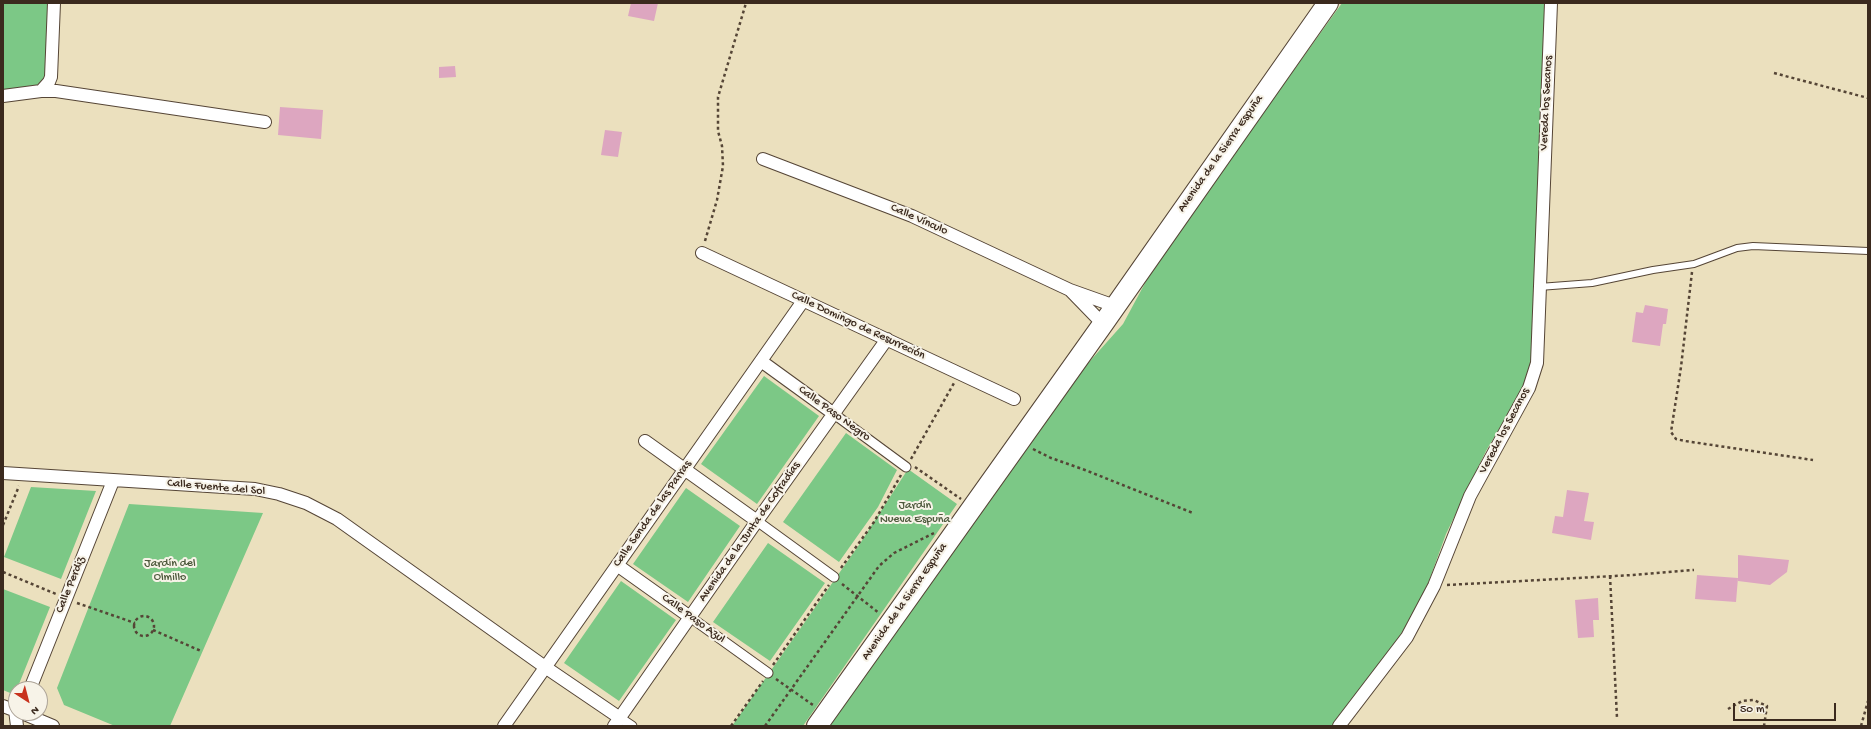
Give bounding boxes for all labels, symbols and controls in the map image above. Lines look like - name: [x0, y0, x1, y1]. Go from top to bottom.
- street label: Vereda los Secanos: [1537, 55, 1557, 151]
- street label: Avenida de la Sierra Espuña: [1175, 93, 1267, 215]
- street label: Calle Vínculo: [888, 201, 950, 239]
- street label: Calle Domingo de Resurreción: [789, 289, 927, 363]
- street label: Calle Paso Negro: [795, 383, 873, 445]
- street label: Vereda los Secanos: [1476, 386, 1534, 476]
- street label: Calle Senda de las Parras: [611, 458, 695, 570]
- street label: Avenida de la Junta de Cofradías: [696, 459, 804, 605]
- street label: Calle Fuente del Sol: [166, 477, 266, 499]
- park label: Jardín Nueva Espuña: [880, 499, 950, 527]
- street label: Avenida de la Sierra Espuña: [859, 541, 951, 663]
- street label: Calle Perdiz: [53, 555, 89, 615]
- park label: Jardín del Olmillo: [144, 557, 196, 585]
- street label: Calle Paso Azul: [658, 591, 728, 647]
- north arrow: [8, 681, 48, 721]
- scale bar: [1735, 695, 1838, 721]
- text: N: [28, 703, 41, 717]
- text: 50 m: [1740, 703, 1765, 717]

